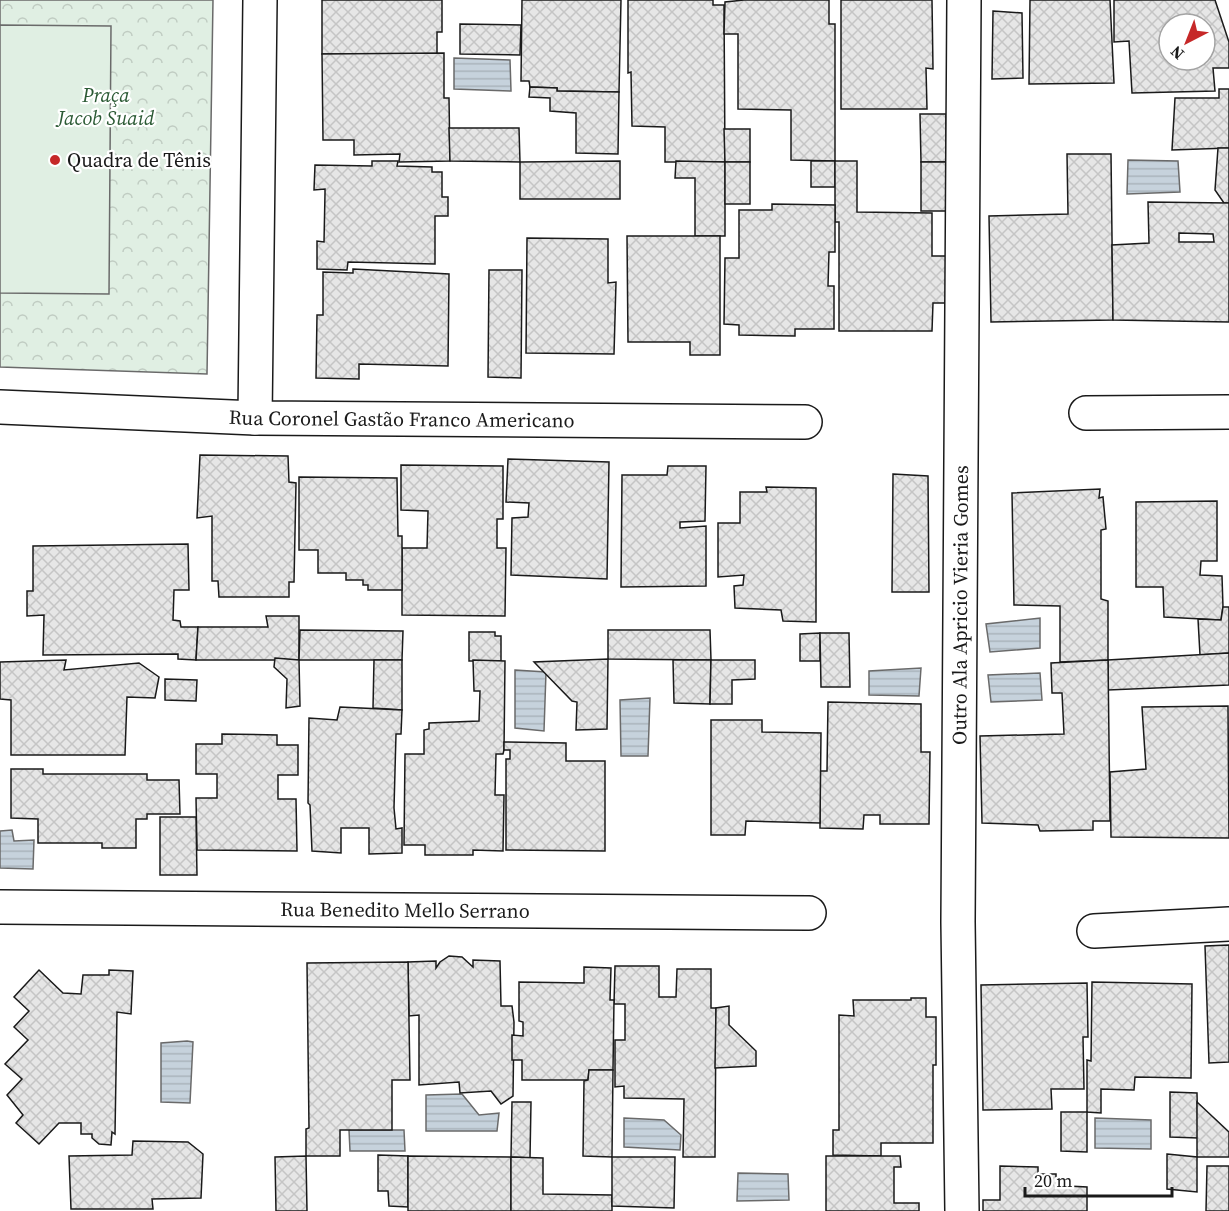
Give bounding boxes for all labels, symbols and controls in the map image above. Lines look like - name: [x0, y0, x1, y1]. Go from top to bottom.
- north arrow: [1157, 12, 1217, 72]
- text: N: [1165, 41, 1189, 65]
- park label: Praça Jacob Suaid: [55, 81, 155, 132]
- place label: Quadra de Tênis: [67, 146, 211, 174]
- marker: Quadra de Tênis: [48, 153, 62, 167]
- street label: Rua Coronel Gastão Franco Americano: [228, 403, 575, 434]
- street label: Outro Ala Apricio Vieria Gomes: [945, 465, 975, 745]
- street label: Rua Benedito Mello Serrano: [280, 895, 530, 925]
- scale bar: [1025, 1160, 1172, 1198]
- text: 20 m: [1034, 1168, 1072, 1193]

